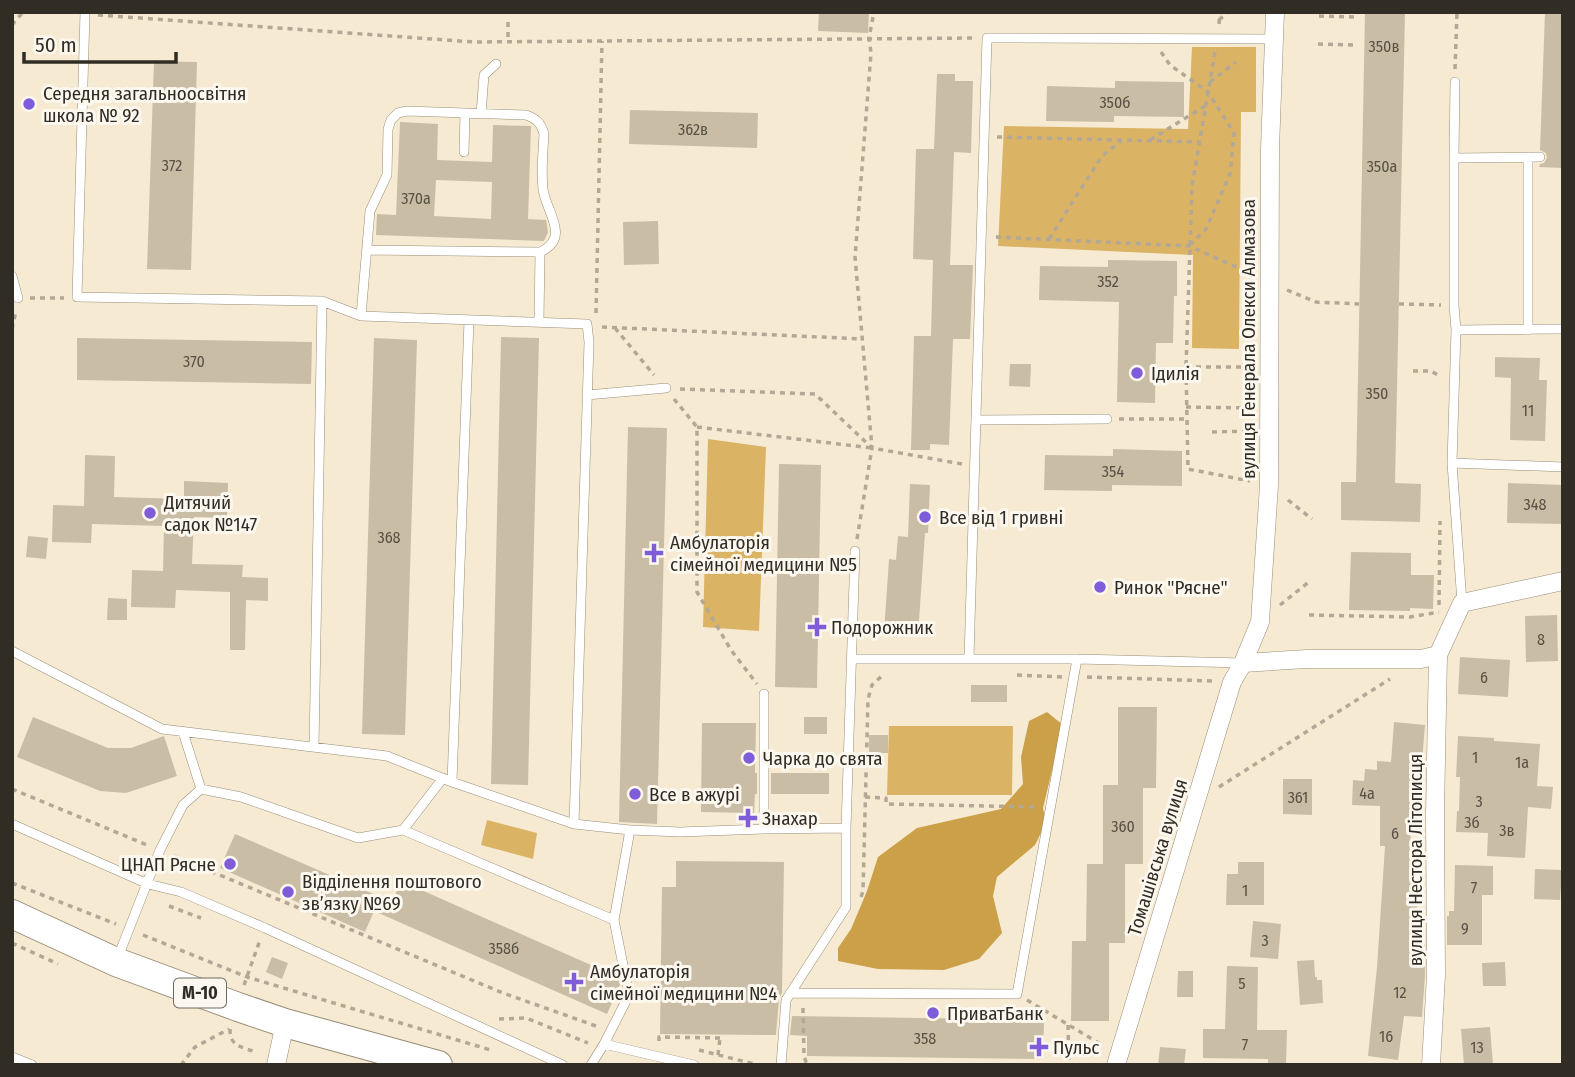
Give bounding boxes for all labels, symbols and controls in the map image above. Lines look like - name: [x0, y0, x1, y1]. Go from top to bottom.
- scale bar: [24, 21, 177, 65]
- text: 50 m: [35, 32, 77, 58]
- house number: 350в: [1369, 37, 1399, 56]
- place label: Середня загальноосвітня школа № 92: [43, 82, 247, 127]
- house number: 350б: [1099, 93, 1131, 112]
- marker: Середня загальноосвітня школа № 92: [21, 96, 37, 112]
- house number: 362в: [678, 120, 708, 139]
- house number: 372: [162, 156, 182, 175]
- house number: 350а: [1367, 157, 1398, 176]
- house number: 370а: [401, 189, 431, 208]
- street label: вулиця Генерала Олекси Алмазова: [1237, 199, 1260, 479]
- house number: 352: [1097, 272, 1119, 291]
- house number: 370: [183, 352, 205, 371]
- place label: Ідилія: [1151, 362, 1200, 385]
- marker: Ідилія: [1129, 365, 1145, 381]
- house number: 350: [1366, 384, 1388, 403]
- house number: 11: [1522, 401, 1534, 420]
- house number: 354: [1102, 462, 1124, 481]
- place label: Дитячий садок №147: [163, 491, 258, 536]
- house number: 348: [1524, 495, 1546, 514]
- marker: Дитячий садок №147: [142, 505, 158, 521]
- place label: Все від 1 гривні: [939, 506, 1063, 529]
- marker: Все від 1 гривні: [917, 509, 933, 525]
- house number: 368: [377, 528, 401, 547]
- place label: Амбулаторія сімейної медицини №5: [670, 531, 857, 576]
- marker: Амбулаторія сімейної медицини №5: [644, 543, 664, 563]
- place label: Ринок "Рясне": [1114, 576, 1228, 599]
- marker: Ринок "Рясне": [1092, 579, 1108, 595]
- place label: Подорожник: [831, 616, 933, 639]
- marker: Подорожник: [809, 619, 825, 635]
- house number: 8: [1537, 630, 1545, 649]
- house number: 6: [1480, 668, 1488, 687]
- place label: Чарка до свята: [763, 747, 883, 770]
- house number: 1: [1472, 748, 1478, 767]
- marker: Чарка до свята: [741, 750, 757, 766]
- house number: 1а: [1515, 753, 1529, 772]
- street label: вулиця Нестора Літописця: [1404, 754, 1427, 966]
- street label: Томашівська вулиця: [1123, 776, 1192, 938]
- place label: Все в ажурі: [649, 783, 740, 806]
- house number: 4а: [1359, 784, 1375, 803]
- marker: Все в ажурі: [627, 786, 643, 802]
- house number: 361: [1288, 788, 1308, 807]
- house number: 3: [1475, 792, 1483, 811]
- place label: Знахар: [762, 807, 818, 830]
- marker: Знахар: [740, 810, 756, 826]
- house number: 3б: [1464, 813, 1480, 832]
- house number: 360: [1111, 817, 1135, 836]
- house number: 3в: [1499, 821, 1515, 840]
- house number: 6: [1391, 824, 1399, 843]
- place label: ЦНАП Рясне: [121, 853, 216, 876]
- marker: ЦНАП Рясне: [222, 856, 238, 872]
- place label: Відділення поштового зв’язку №69: [302, 870, 482, 915]
- house number: 7: [1471, 878, 1478, 897]
- house number: 1: [1242, 881, 1248, 900]
- marker: Відділення поштового зв’язку №69: [280, 884, 296, 900]
- house number: 9: [1461, 919, 1469, 938]
- house number: 3: [1261, 931, 1269, 950]
- house number: 358б: [489, 939, 519, 958]
- place label: Амбулаторія сімейної медицини №4: [590, 960, 777, 1005]
- marker: Амбулаторія сімейної медицини №4: [564, 972, 584, 992]
- house number: 5: [1238, 974, 1246, 993]
- road number: М-10: [174, 978, 226, 1008]
- house number: 12: [1393, 983, 1407, 1002]
- place label: ПриватБанк: [947, 1002, 1043, 1025]
- marker: ПриватБанк: [925, 1005, 941, 1021]
- house number: 16: [1379, 1027, 1393, 1046]
- house number: 358: [914, 1029, 936, 1048]
- house number: 7: [1242, 1035, 1249, 1054]
- place label: Пульс: [1053, 1036, 1099, 1059]
- house number: 13: [1470, 1038, 1484, 1057]
- marker: Пульс: [1031, 1039, 1047, 1055]

